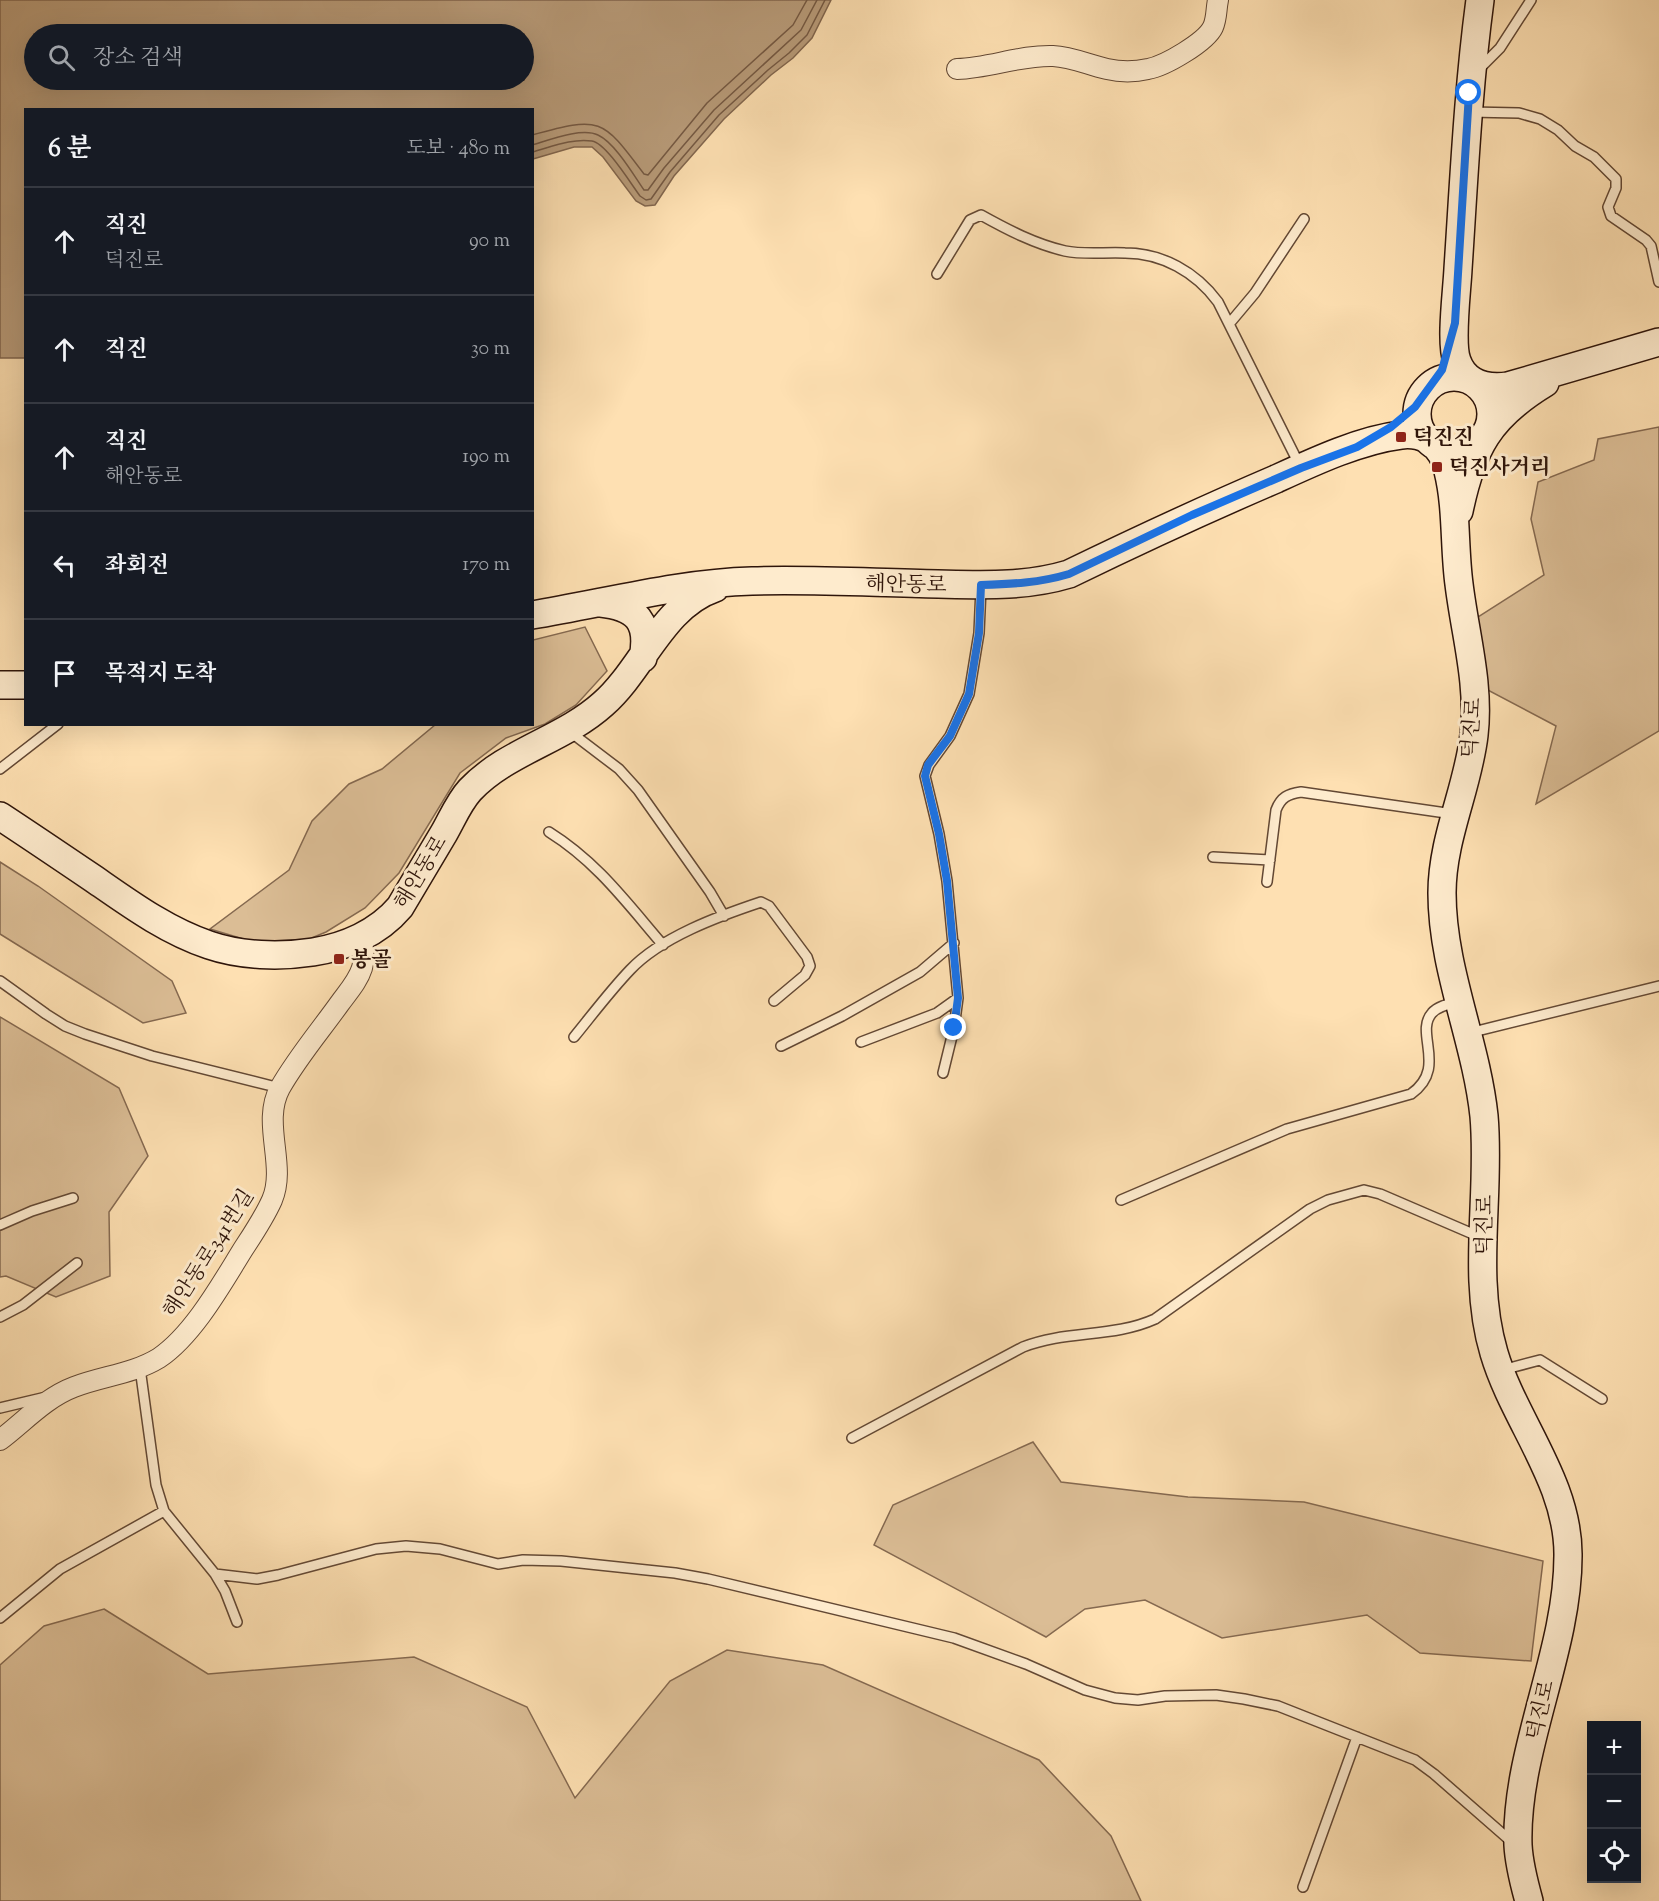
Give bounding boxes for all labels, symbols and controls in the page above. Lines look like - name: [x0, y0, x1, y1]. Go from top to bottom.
- search box: [24, 24, 534, 90]
- icon: search: [45, 41, 78, 74]
- text: 장소 검색: [93, 43, 183, 75]
- route start: [1455, 79, 1481, 105]
- text: 6 분: [48, 131, 92, 168]
- text: 도보 · 480 m: [406, 135, 510, 164]
- text: 직진: [105, 211, 148, 243]
- icon: ahead: [48, 225, 81, 258]
- text: 90 m: [469, 227, 510, 256]
- text: 덕진로: [105, 247, 163, 276]
- icon: ahead: [48, 333, 81, 366]
- text: 직진: [105, 335, 148, 367]
- text: 30 m: [471, 335, 510, 364]
- place label: 덕진진: [1413, 424, 1474, 454]
- text: 직진: [105, 427, 148, 459]
- marker: 덕진진: [1394, 430, 1408, 444]
- icon: ahead: [48, 441, 81, 474]
- text: 190 m: [462, 443, 510, 472]
- place label: 덕진사거리: [1449, 454, 1550, 484]
- marker: 덕진사거리: [1430, 460, 1444, 474]
- text: 해안동로: [105, 463, 182, 492]
- icon: left: [48, 549, 81, 582]
- text: 좌회전: [105, 551, 169, 583]
- text: 170 m: [462, 551, 510, 580]
- street label: 해안동로: [865, 570, 947, 602]
- icon: arrive: [48, 657, 81, 690]
- text: 목적지 도착: [105, 659, 216, 691]
- street label: 덕진로: [1456, 697, 1490, 760]
- street label: 해안동로: [388, 831, 455, 916]
- place label: 봉골: [351, 946, 392, 976]
- marker: 봉골: [332, 952, 346, 966]
- route end: [940, 1014, 966, 1040]
- street label: 해안동로341번길: [157, 1184, 263, 1324]
- street label: 덕진로: [1470, 1194, 1502, 1256]
- street label: 덕진로: [1520, 1677, 1563, 1743]
- map controls: [1587, 1721, 1641, 1883]
- button: +: [1587, 1721, 1641, 1775]
- button: −: [1587, 1775, 1641, 1829]
- button: locate: [1587, 1829, 1641, 1883]

